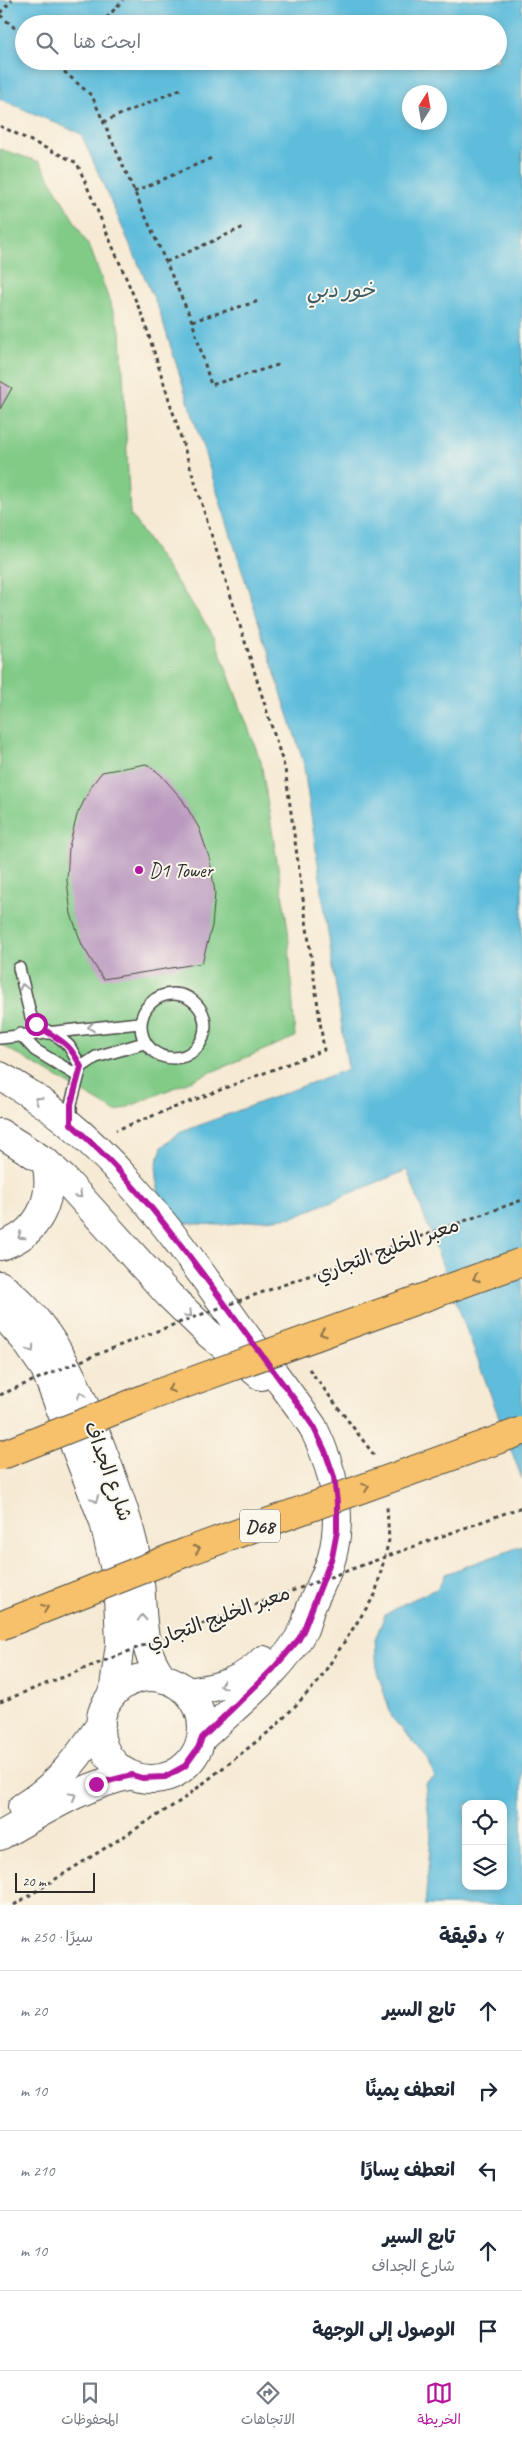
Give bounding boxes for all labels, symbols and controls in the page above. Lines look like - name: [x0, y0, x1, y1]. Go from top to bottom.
- search box: [15, 15, 507, 70]
- icon: search: [33, 29, 61, 57]
- text: ابحث هنا: [73, 30, 141, 54]
- north arrow: [402, 85, 447, 130]
- water label: خور دبي: [307, 277, 376, 308]
- place label: D1 Tower: [149, 858, 214, 883]
- marker: D1 Tower: [133, 864, 145, 876]
- one-way arrow: [18, 983, 29, 992]
- route start: [25, 1013, 48, 1036]
- one-way arrow: [87, 1021, 95, 1032]
- one-way arrow: [34, 1097, 44, 1106]
- one-way arrow: [74, 1189, 83, 1198]
- street label: معبر الخليج التجاري: [312, 1212, 463, 1289]
- one-way arrow: [17, 1230, 27, 1239]
- one-way arrow: [472, 1272, 481, 1282]
- one-way arrow: [183, 1308, 192, 1317]
- one-way arrow: [320, 1328, 328, 1338]
- one-way arrow: [25, 1344, 34, 1353]
- one-way arrow: [167, 1383, 175, 1393]
- one-way arrow: [77, 1392, 87, 1400]
- street label: شارع الجداف: [78, 1418, 138, 1525]
- one-way arrow: [361, 1483, 370, 1493]
- one-way arrow: [89, 1494, 99, 1502]
- road number: D68: [240, 1510, 280, 1542]
- one-way arrow: [192, 1545, 200, 1555]
- street label: معبر الخليج التجاري: [143, 1580, 294, 1657]
- one-way arrow: [41, 1604, 49, 1614]
- one-way arrow: [137, 1614, 148, 1622]
- one-way arrow: [219, 1679, 228, 1689]
- route end: [85, 1773, 108, 1796]
- one-way arrow: [68, 1792, 77, 1802]
- map controls: [462, 1800, 507, 1890]
- button: locate: [462, 1800, 507, 1845]
- button: layers: [462, 1845, 507, 1890]
- scale bar: [15, 1870, 95, 1893]
- text: 20 m: [22, 1873, 46, 1890]
- text: 4 دقيقة: [439, 1923, 502, 1949]
- text: سيرًا · 250 m: [20, 1927, 93, 1947]
- icon: ahead: [474, 1997, 502, 2025]
- text: تابع السير: [383, 1998, 455, 2022]
- text: 20 m: [20, 2001, 47, 2021]
- icon: right: [474, 2077, 502, 2105]
- text: انعطف يمينًا: [366, 2078, 455, 2102]
- text: 10 m: [20, 2081, 47, 2101]
- icon: left: [474, 2157, 502, 2185]
- text: انعطف يسارًا: [361, 2158, 455, 2182]
- text: 210 m: [20, 2161, 54, 2181]
- text: تابع السير: [383, 2225, 455, 2249]
- icon: ahead: [474, 2237, 502, 2265]
- text: 10 m: [20, 2241, 47, 2261]
- text: شارع الجداف: [371, 2256, 455, 2276]
- icon: arrive: [474, 2317, 502, 2345]
- text: الوصول إلى الوجهة: [312, 2318, 455, 2342]
- tab: المحفوظات: [61, 2379, 119, 2432]
- tab: الاتجاهات: [241, 2379, 295, 2432]
- tab: الخريطة: [417, 2379, 461, 2432]

